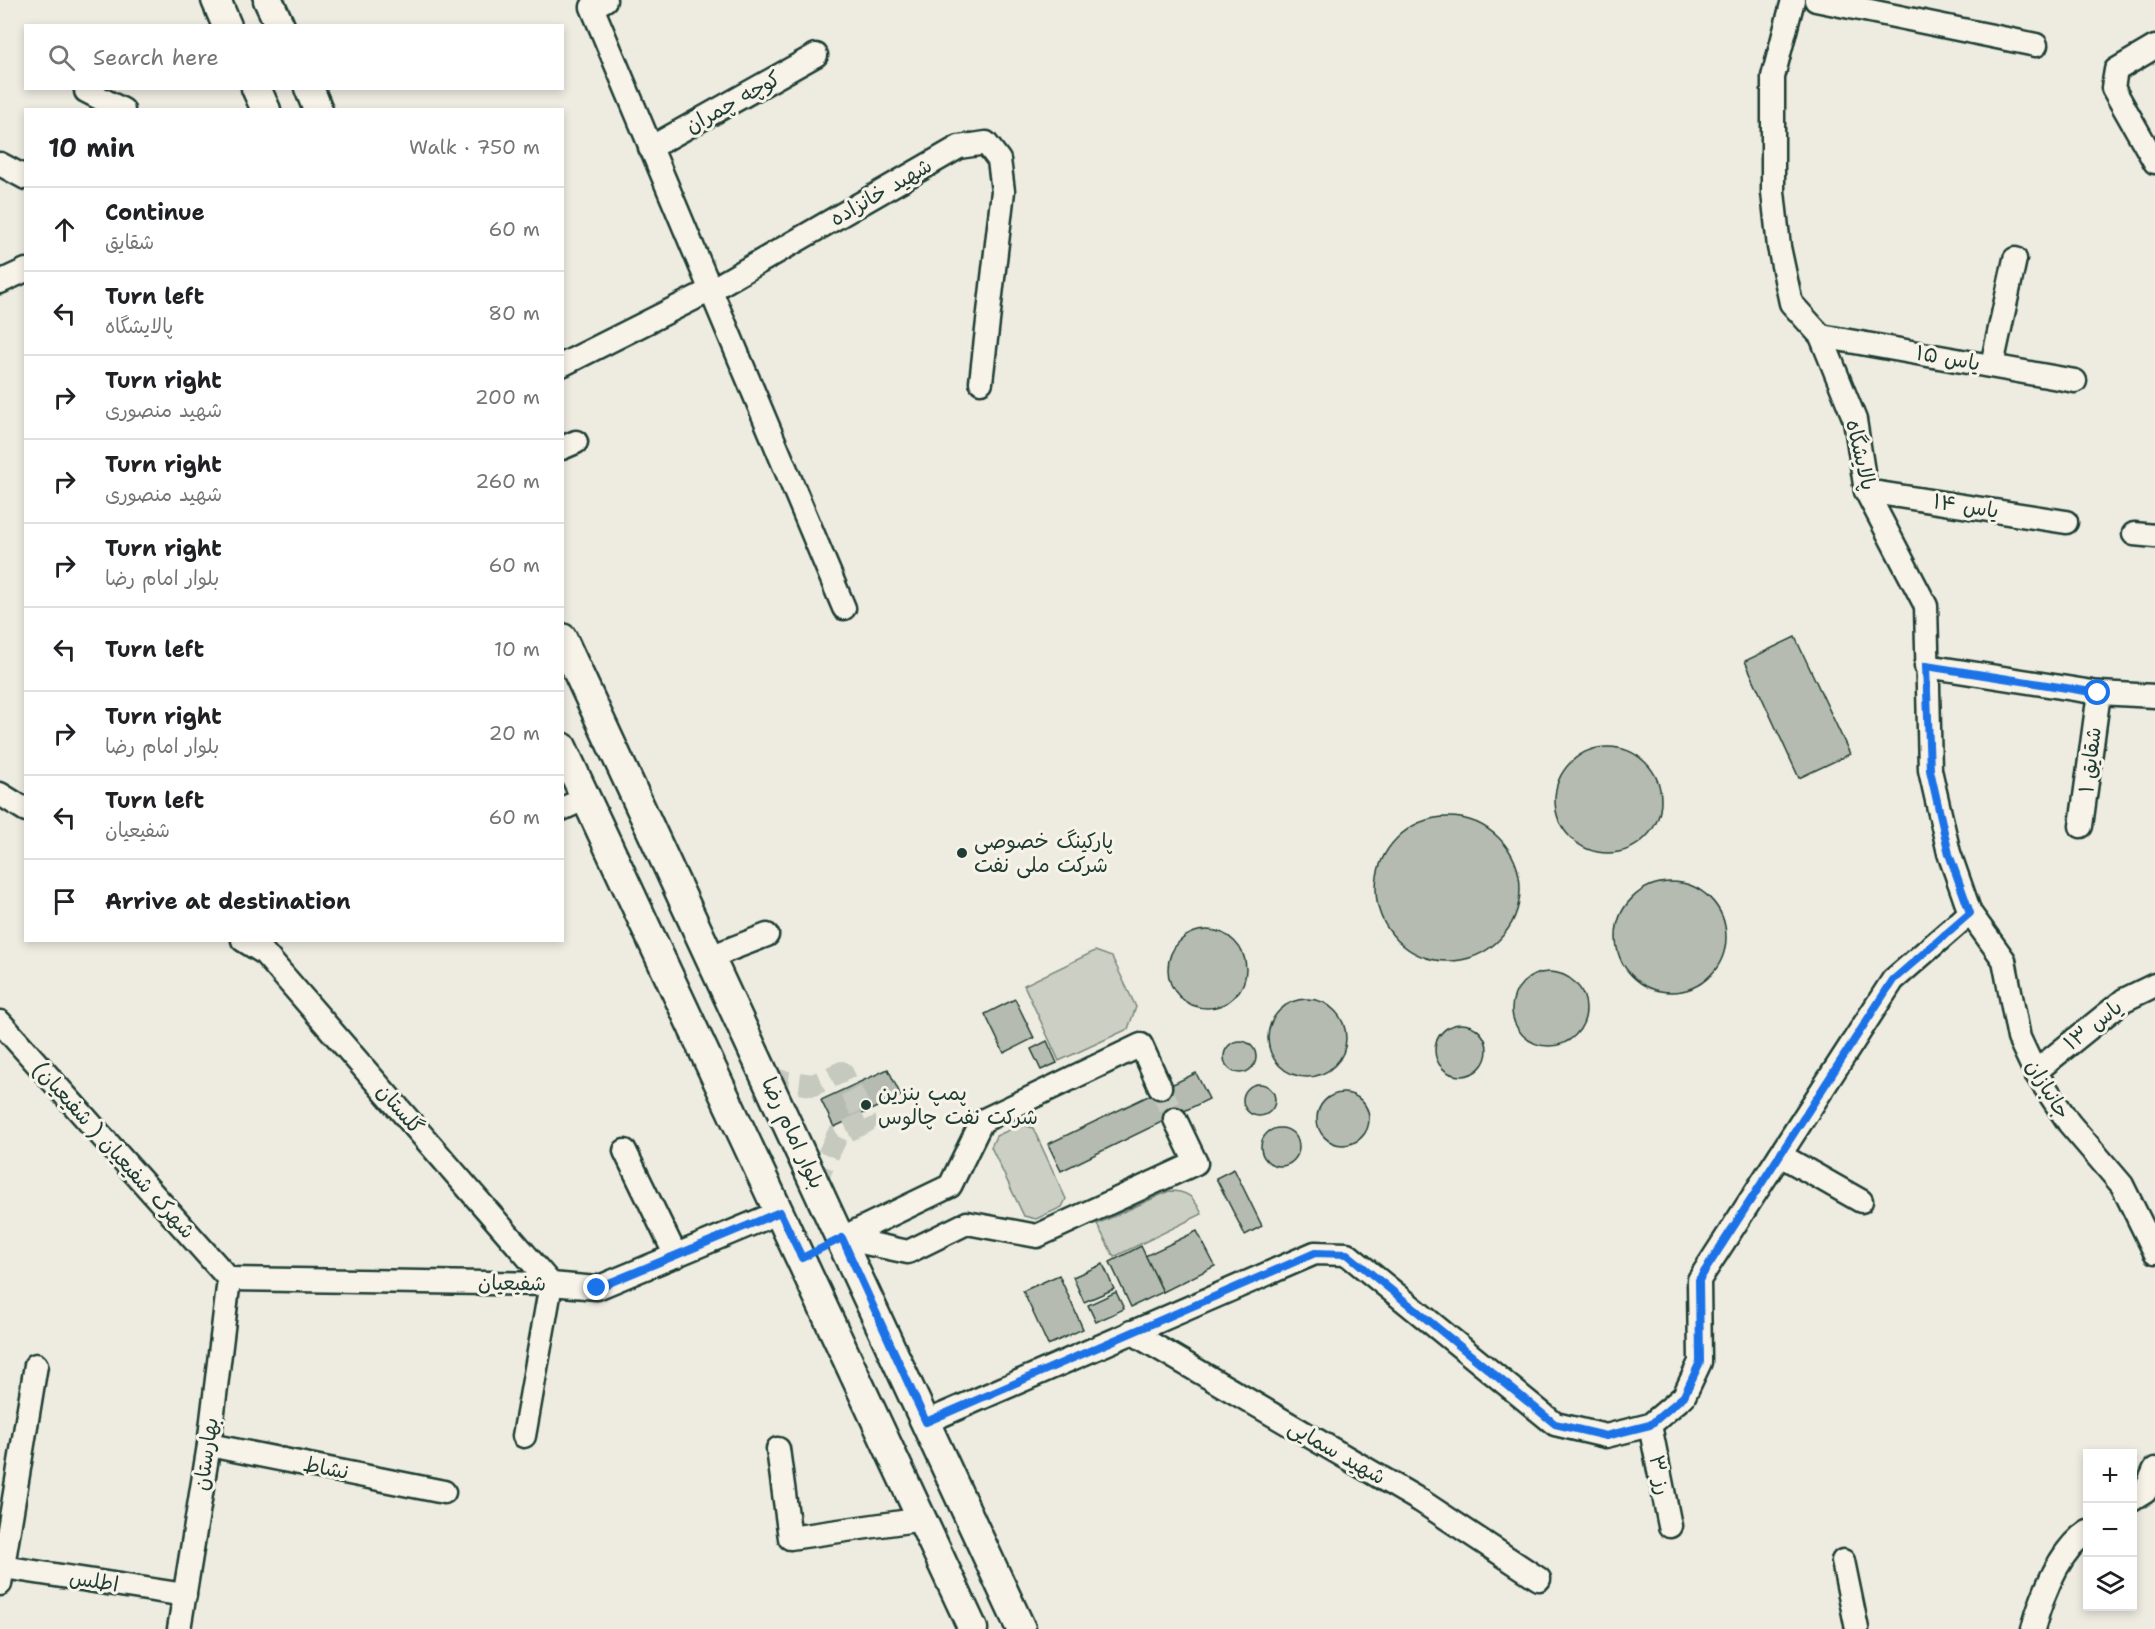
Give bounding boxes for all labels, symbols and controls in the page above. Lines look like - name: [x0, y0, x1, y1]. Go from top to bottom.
- search box: [24, 24, 564, 90]
- icon: search: [45, 41, 78, 74]
- text: Search here: [93, 43, 219, 72]
- street label: کوچه چمران: [680, 64, 786, 140]
- text: 10 min: [48, 130, 135, 165]
- text: Walk · 750 m: [409, 134, 540, 160]
- street label: شهید خانزاده: [825, 151, 937, 233]
- text: Continue: [105, 198, 205, 227]
- icon: ahead: [48, 213, 81, 246]
- text: 60 m: [488, 216, 540, 242]
- text: شقایق: [105, 229, 154, 255]
- text: Turn left: [105, 282, 204, 311]
- icon: left: [48, 297, 81, 330]
- text: 80 m: [488, 300, 540, 326]
- text: پالایشگاه: [105, 313, 173, 339]
- street label: یاس ۱۵: [1914, 339, 1982, 377]
- text: Turn right: [105, 366, 222, 395]
- icon: right: [48, 381, 81, 414]
- text: 200 m: [475, 384, 540, 410]
- text: شهید منصوری: [105, 397, 222, 423]
- street label: پالایشگاه: [1839, 417, 1883, 493]
- text: Turn right: [105, 450, 222, 479]
- icon: right: [48, 465, 81, 498]
- text: 260 m: [475, 468, 540, 494]
- text: شهید منصوری: [105, 481, 222, 507]
- street label: یاس ۱۴: [1931, 487, 2001, 525]
- text: Turn right: [105, 534, 222, 563]
- icon: right: [48, 549, 81, 582]
- text: 60 m: [488, 552, 540, 578]
- text: بلوار امام رضا: [105, 565, 219, 591]
- icon: left: [48, 633, 81, 666]
- text: Turn left: [105, 635, 204, 664]
- text: 10 m: [494, 636, 540, 662]
- route start: [2084, 679, 2110, 705]
- text: Turn right: [105, 702, 222, 731]
- icon: right: [48, 717, 81, 750]
- text: 20 m: [489, 720, 540, 746]
- street label: شقایق ۱: [2072, 725, 2108, 795]
- text: بلوار امام رضا: [105, 733, 219, 759]
- text: Turn left: [105, 786, 204, 815]
- icon: left: [48, 801, 81, 834]
- text: 60 m: [488, 804, 540, 830]
- text: شفیعیان: [105, 817, 170, 843]
- place label: پارکینگ خصوصی شرکت ملی نفت: [974, 827, 1113, 879]
- marker: پارکینگ خصوصی شرکت ملی نفت: [955, 846, 969, 860]
- icon: arrive: [48, 885, 81, 918]
- text: Arrive at destination: [105, 887, 351, 916]
- street label: یاس ۱۳: [2058, 993, 2128, 1057]
- street label: جانبازان: [2019, 1054, 2077, 1124]
- street label: شهرک شفیعیان ( شفیعیان): [27, 1055, 201, 1245]
- street label: بلوار امام رضا: [753, 1073, 831, 1194]
- street label: گلستان: [370, 1078, 430, 1140]
- place label: پمپ بنزین شرکت نفت چالوس: [878, 1079, 1038, 1131]
- marker: پمپ بنزین شرکت نفت چالوس: [859, 1098, 873, 1112]
- street label: شفیعیان: [478, 1268, 546, 1298]
- route end: [583, 1274, 609, 1300]
- street label: شهید سمایی: [1283, 1413, 1391, 1491]
- street label: بهارستان: [187, 1416, 225, 1492]
- map controls: [2083, 1449, 2137, 1611]
- button: +: [2083, 1449, 2137, 1503]
- street label: نشاط: [301, 1450, 351, 1486]
- street label: رز ۳: [1642, 1453, 1678, 1497]
- button: −: [2083, 1503, 2137, 1557]
- button: layers: [2083, 1557, 2137, 1611]
- street label: اطلس: [67, 1563, 121, 1599]

